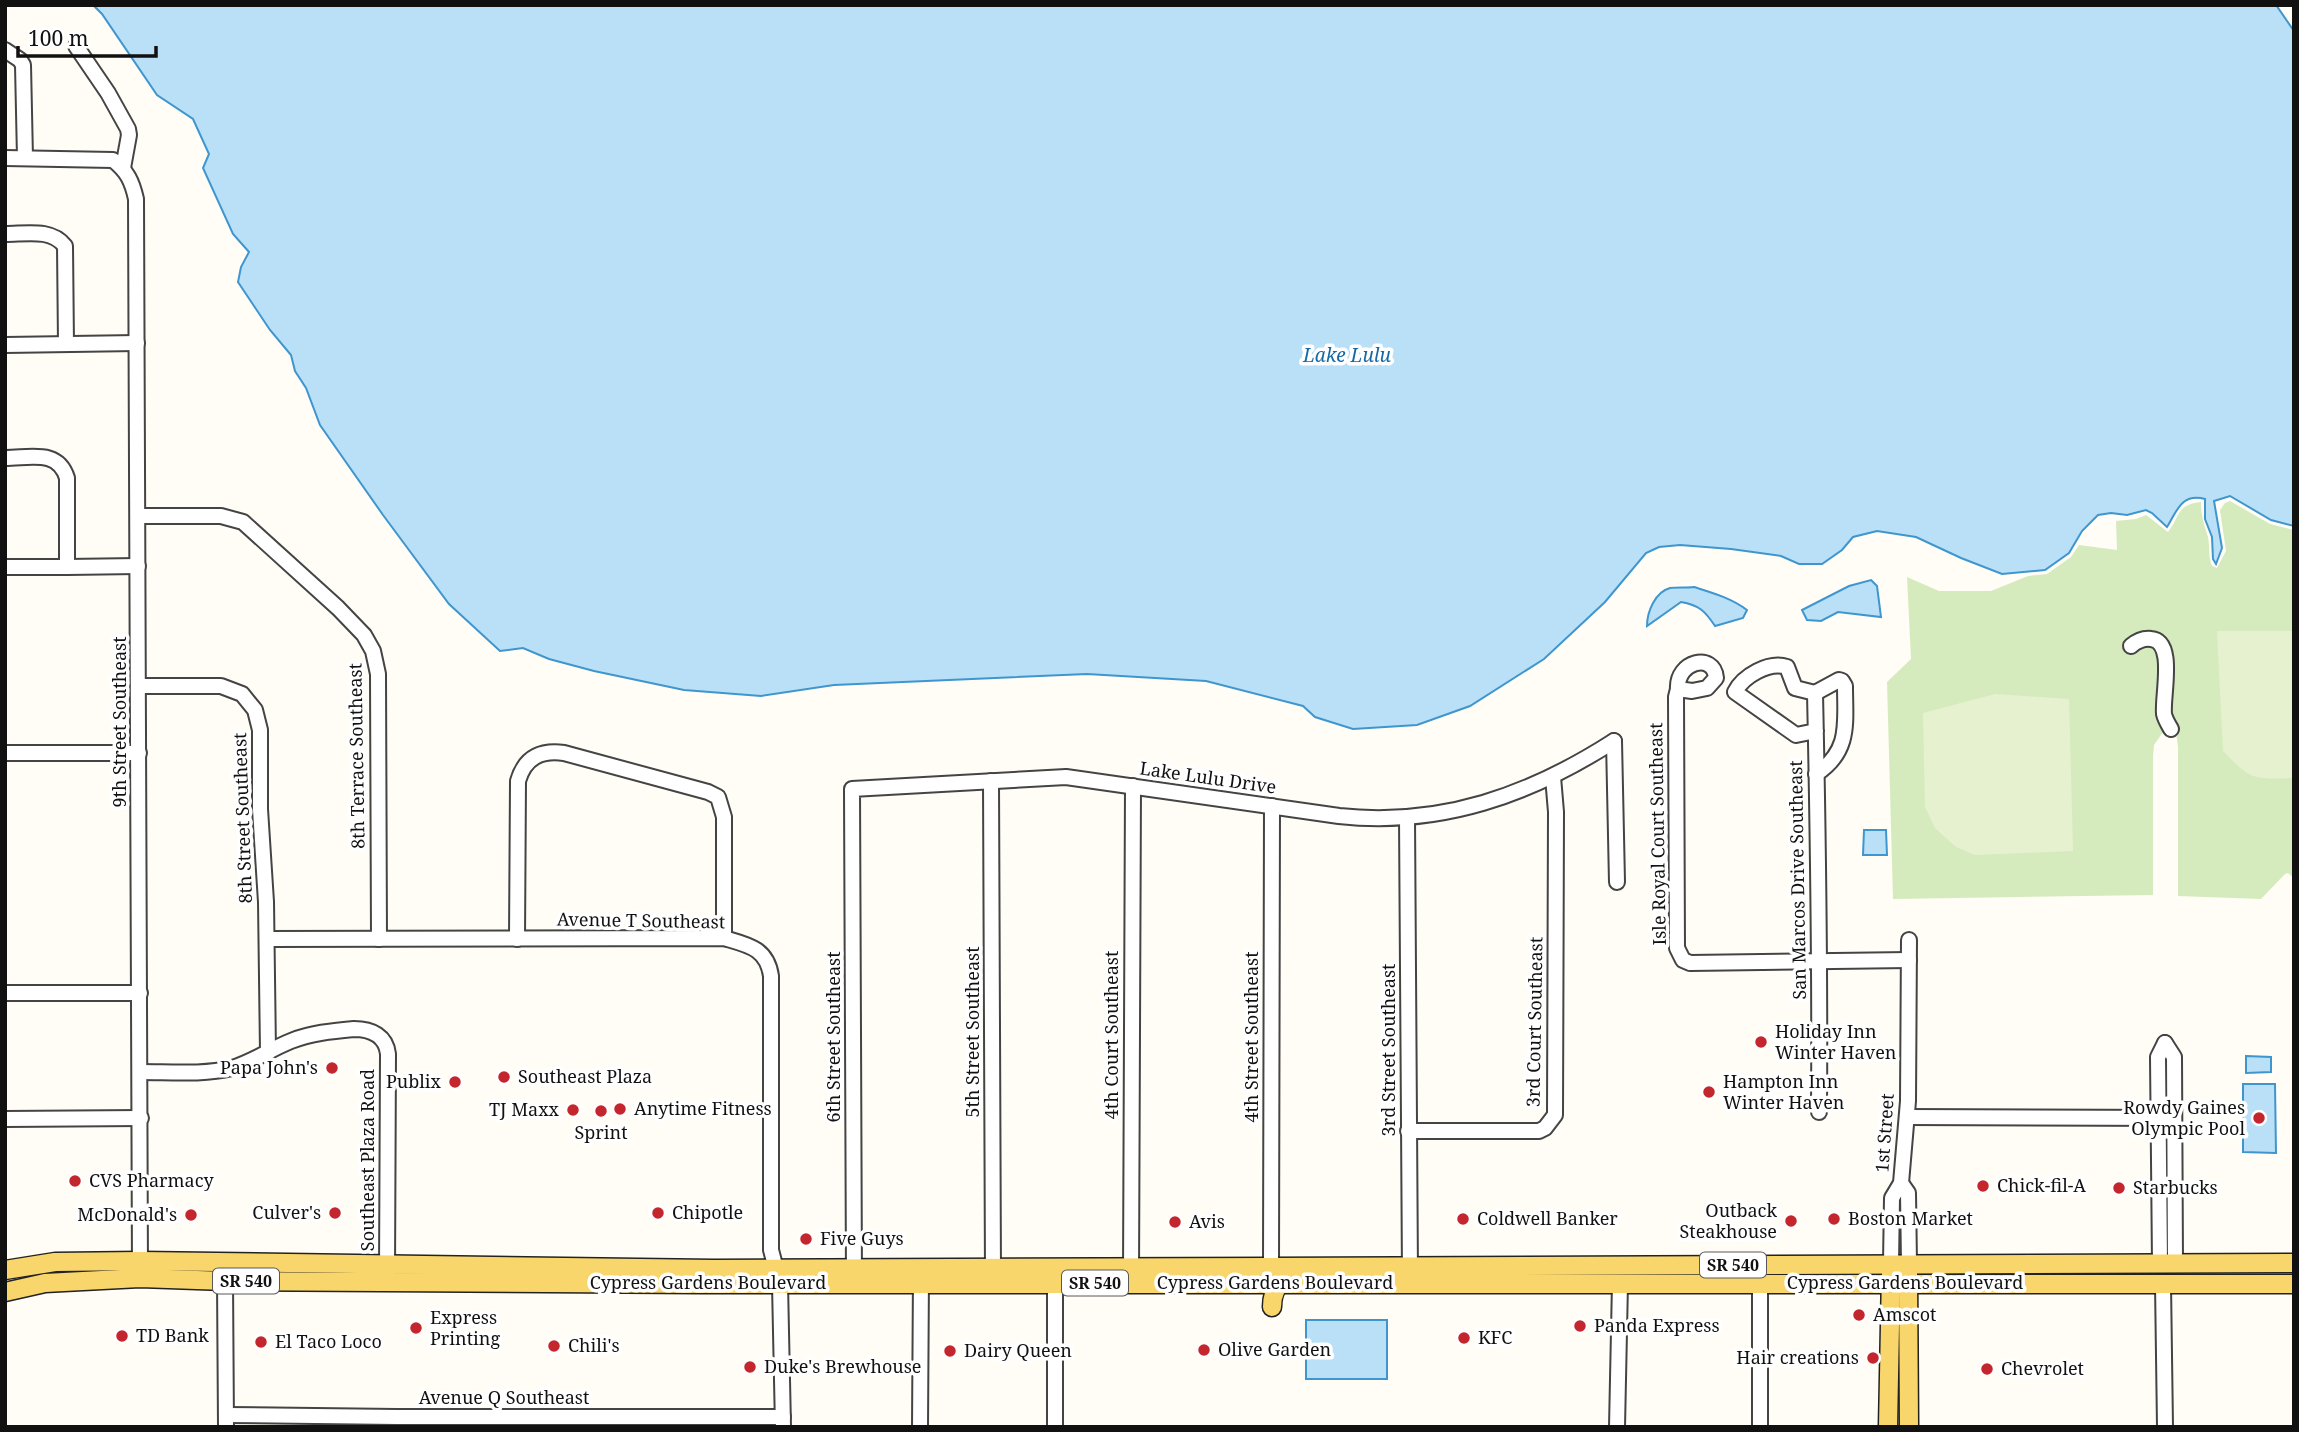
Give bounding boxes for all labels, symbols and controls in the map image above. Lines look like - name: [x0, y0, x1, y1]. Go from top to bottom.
- scale bar: [18, 14, 156, 58]
- text: 100 m: [28, 24, 89, 52]
- water label: Lake Lulu: [1302, 342, 1392, 368]
- street label: 9th Street Southeast: [107, 637, 131, 807]
- street label: 8th Terrace Southeast: [342, 663, 370, 849]
- street label: Isle Royal Court Southeast: [1643, 722, 1671, 946]
- street label: 8th Street Southeast: [227, 732, 257, 904]
- street label: Lake Lulu Drive: [1138, 756, 1278, 798]
- street label: San Marcos Drive Southeast: [1783, 760, 1811, 1000]
- street label: Avenue T Southeast: [557, 907, 725, 933]
- street label: 3rd Court Southeast: [1521, 937, 1547, 1107]
- street label: 5th Street Southeast: [960, 947, 984, 1117]
- street label: 4th Court Southeast: [1099, 951, 1123, 1119]
- street label: 6th Street Southeast: [821, 952, 845, 1122]
- street label: 4th Street Southeast: [1239, 952, 1263, 1122]
- street label: 3rd Street Southeast: [1376, 964, 1400, 1136]
- place label: Holiday Inn Winter Haven: [1775, 1019, 1897, 1064]
- marker: Holiday Inn Winter Haven: [1753, 1034, 1769, 1050]
- place label: Papa John's: [220, 1055, 318, 1079]
- marker: Papa John's: [324, 1060, 340, 1076]
- place label: Southeast Plaza: [518, 1064, 652, 1088]
- street label: Southeast Plaza Road: [355, 1069, 379, 1251]
- place label: Publix: [386, 1069, 442, 1093]
- marker: Southeast Plaza: [496, 1069, 512, 1085]
- place label: Hampton Inn Winter Haven: [1723, 1069, 1845, 1114]
- marker: Publix: [447, 1074, 463, 1090]
- marker: Hampton Inn Winter Haven: [1701, 1084, 1717, 1100]
- street label: 1st Street: [1869, 1092, 1899, 1173]
- place label: Rowdy Gaines Olympic Pool: [2123, 1095, 2245, 1140]
- place label: Anytime Fitness: [634, 1096, 772, 1120]
- place label: TJ Maxx: [489, 1097, 560, 1121]
- marker: Anytime Fitness: [612, 1101, 628, 1117]
- marker: TJ Maxx: [565, 1102, 581, 1118]
- marker: Sprint: [593, 1103, 609, 1119]
- marker: Rowdy Gaines Olympic Pool: [2251, 1110, 2267, 1126]
- place label: Sprint: [574, 1120, 628, 1144]
- place label: CVS Pharmacy: [89, 1168, 215, 1192]
- marker: CVS Pharmacy: [67, 1173, 83, 1189]
- place label: Chick-fil-A: [1997, 1173, 2086, 1197]
- place label: Starbucks: [2133, 1175, 2218, 1199]
- marker: Chick-fil-A: [1975, 1178, 1991, 1194]
- marker: Starbucks: [2111, 1180, 2127, 1196]
- place label: Outback Steakhouse: [1680, 1198, 1777, 1243]
- place label: Culver's: [252, 1200, 321, 1224]
- place label: Chipotle: [672, 1200, 743, 1224]
- place label: McDonald's: [77, 1202, 177, 1226]
- marker: Culver's: [327, 1205, 343, 1221]
- marker: Chipotle: [650, 1205, 666, 1221]
- place label: Coldwell Banker: [1477, 1206, 1618, 1230]
- place label: Boston Market: [1848, 1206, 1973, 1230]
- marker: McDonald's: [183, 1207, 199, 1223]
- place label: Avis: [1189, 1209, 1225, 1233]
- marker: Coldwell Banker: [1455, 1211, 1471, 1227]
- marker: Boston Market: [1826, 1211, 1842, 1227]
- marker: Outback Steakhouse: [1783, 1213, 1799, 1229]
- marker: Avis: [1167, 1214, 1183, 1230]
- place label: Five Guys: [820, 1226, 904, 1250]
- marker: Five Guys: [798, 1231, 814, 1247]
- road number: SR 540: [1700, 1252, 1766, 1278]
- road number: SR 540: [213, 1268, 279, 1294]
- street label: Cypress Gardens Boulevard: [590, 1270, 826, 1294]
- road number: SR 540: [1062, 1270, 1128, 1296]
- street label: Cypress Gardens Boulevard: [1157, 1270, 1393, 1294]
- street label: Cypress Gardens Boulevard: [1787, 1270, 2023, 1294]
- place label: Amscot: [1873, 1302, 1936, 1326]
- place label: Express Printing: [430, 1305, 500, 1350]
- marker: Amscot: [1851, 1307, 1867, 1323]
- place label: Panda Express: [1594, 1313, 1720, 1337]
- marker: Panda Express: [1572, 1318, 1588, 1334]
- marker: Express Printing: [408, 1320, 424, 1336]
- place label: TD Bank: [136, 1323, 209, 1347]
- place label: KFC: [1478, 1325, 1512, 1349]
- marker: TD Bank: [114, 1328, 130, 1344]
- place label: El Taco Loco: [275, 1329, 382, 1353]
- marker: KFC: [1456, 1330, 1472, 1346]
- place label: Chili's: [568, 1333, 620, 1357]
- marker: El Taco Loco: [253, 1334, 269, 1350]
- place label: Olive Garden: [1218, 1337, 1332, 1361]
- marker: Chili's: [546, 1338, 562, 1354]
- place label: Dairy Queen: [964, 1338, 1072, 1362]
- marker: Olive Garden: [1196, 1342, 1212, 1358]
- marker: Dairy Queen: [942, 1343, 958, 1359]
- place label: Hair creations: [1736, 1345, 1859, 1369]
- marker: Hair creations: [1865, 1350, 1881, 1366]
- place label: Duke's Brewhouse: [764, 1354, 921, 1378]
- place label: Chevrolet: [2001, 1356, 2084, 1380]
- marker: Duke's Brewhouse: [742, 1359, 758, 1375]
- marker: Chevrolet: [1979, 1361, 1995, 1377]
- street label: Avenue Q Southeast: [419, 1385, 589, 1409]

